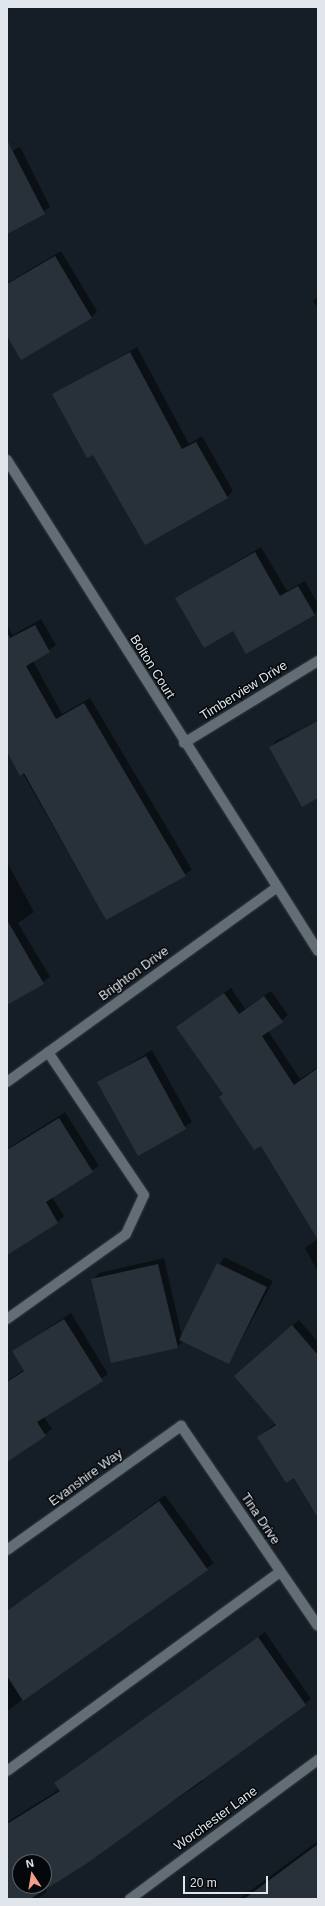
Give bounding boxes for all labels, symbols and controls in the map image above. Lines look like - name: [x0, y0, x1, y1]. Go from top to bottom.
- street label: Bolton Court: [126, 632, 178, 702]
- street label: Timberview Drive: [197, 658, 291, 724]
- street label: Brighton Drive: [96, 943, 172, 1005]
- street label: Evanshire Way: [46, 1446, 126, 1510]
- street label: Tina Drive: [237, 1490, 283, 1548]
- street label: Worchester Lane: [171, 1784, 261, 1854]
- north arrow: [12, 1854, 52, 1894]
- text: N: [25, 1857, 35, 1870]
- scale bar: [185, 1868, 270, 1894]
- text: 20 m: [190, 1876, 217, 1890]

